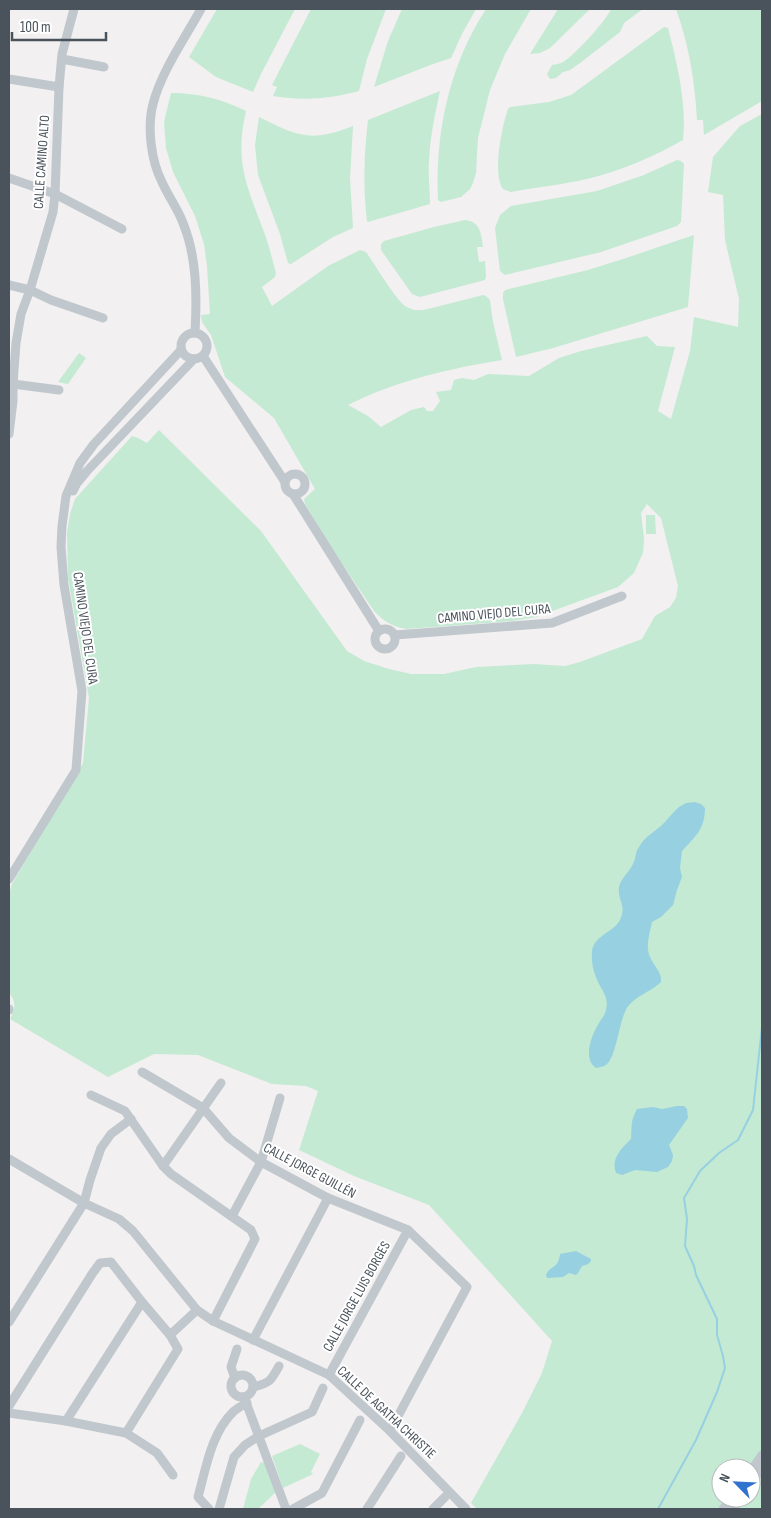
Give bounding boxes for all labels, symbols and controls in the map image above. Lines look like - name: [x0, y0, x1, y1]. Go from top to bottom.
- scale bar: [12, 10, 106, 42]
- text: 100 m: [20, 18, 51, 37]
- street label: CALLE CAMINO ALTO: [30, 114, 53, 209]
- street label: CAMINO VIEJO DEL CURA: [69, 571, 102, 686]
- street label: CAMINO VIEJO DEL CURA: [437, 600, 552, 627]
- street label: CALLE JORGE GUILLÉN: [261, 1139, 359, 1202]
- street label: CALLE JORGE LUIS BORGES: [319, 1238, 394, 1354]
- street label: CALLE DE AGATHA CHRISTIE: [334, 1362, 440, 1463]
- north arrow: [711, 1458, 761, 1508]
- text: N: [715, 1471, 734, 1485]

